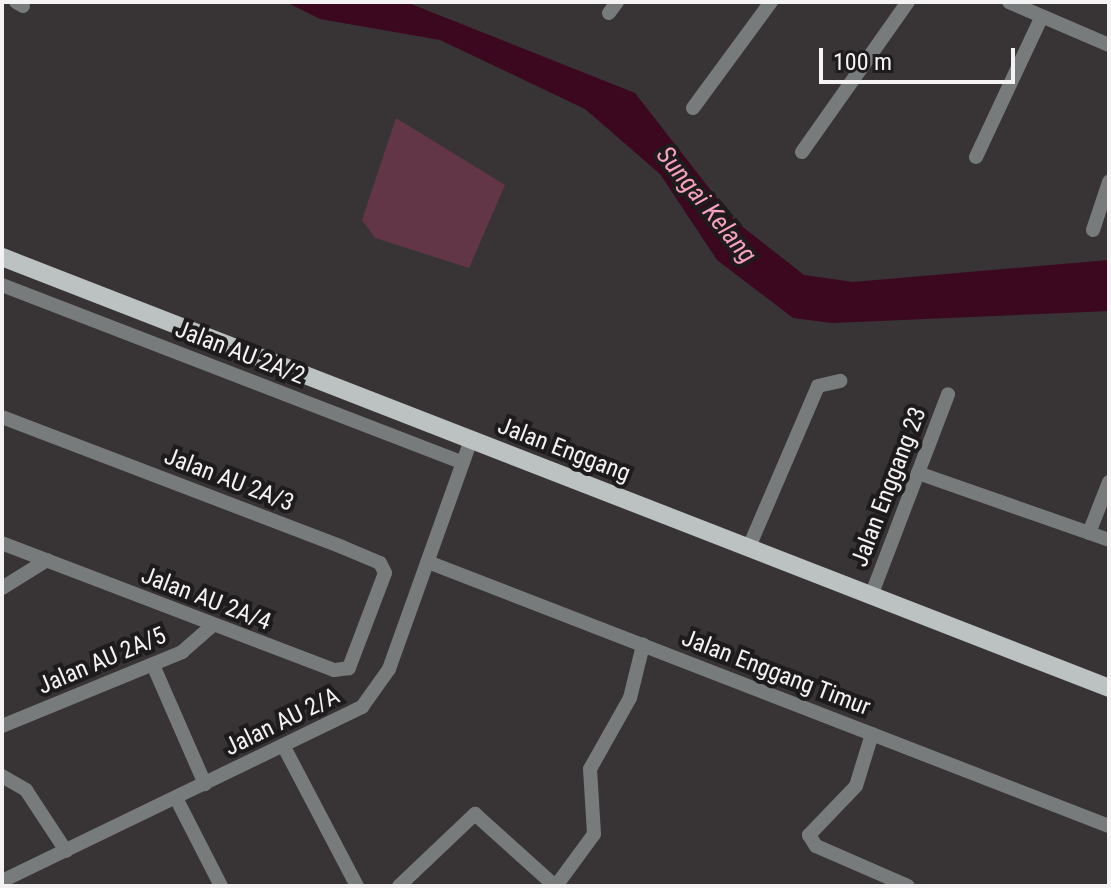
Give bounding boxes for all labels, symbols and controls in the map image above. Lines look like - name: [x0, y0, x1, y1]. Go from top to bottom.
- scale bar: [823, 32, 1019, 82]
- text: 100 m: [833, 48, 892, 76]
- water label: Sungai Kelang: [649, 140, 763, 270]
- street label: Jalan AU 2A/2: [171, 315, 309, 391]
- street label: Jalan Enggang 23: [845, 403, 933, 571]
- street label: Jalan Enggang: [494, 412, 634, 488]
- street label: Jalan AU 2A/3: [160, 442, 298, 518]
- street label: Jalan AU 2A/4: [137, 561, 275, 637]
- street label: Jalan AU 2A/5: [34, 621, 170, 701]
- street label: Jalan Enggang Timur: [678, 624, 874, 722]
- street label: Jalan AU 2/A: [220, 682, 344, 762]

